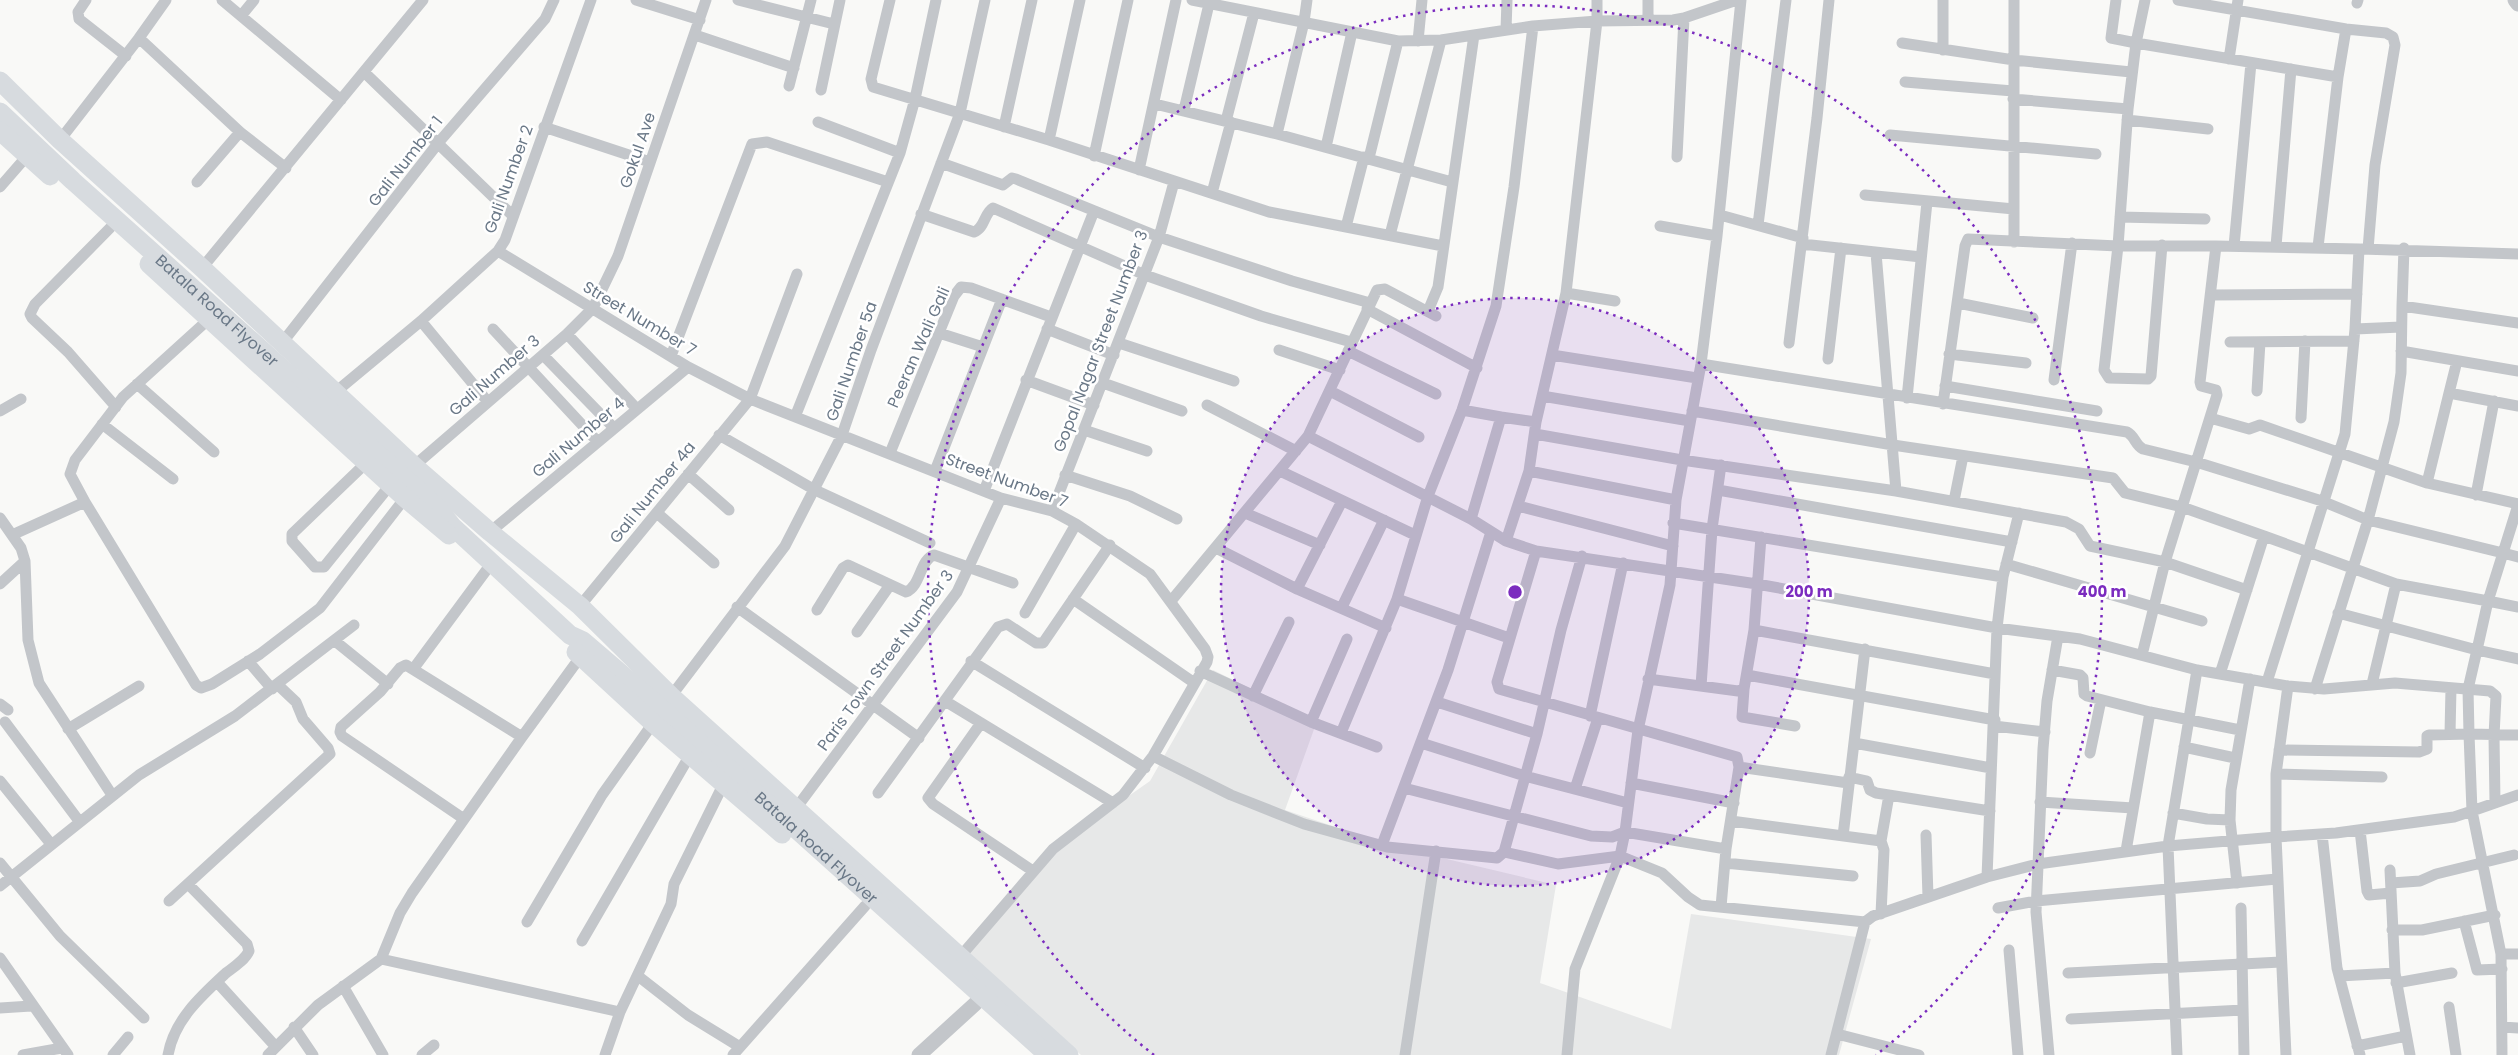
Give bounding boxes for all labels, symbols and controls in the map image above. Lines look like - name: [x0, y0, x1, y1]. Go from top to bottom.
- street label: Gokul Ave: [614, 109, 661, 191]
- street label: Gali Number 1: [363, 111, 448, 212]
- street label: Gali Number 2: [478, 122, 539, 236]
- street label: Gopal Nagar Street Number 3: [1047, 227, 1153, 455]
- street label: Batala Road Flyover: [150, 249, 284, 372]
- street label: Street Number 7: [579, 275, 701, 362]
- street label: Peeran Wali Gali: [881, 283, 955, 411]
- street label: Gali Number 5a: [820, 298, 883, 424]
- street label: Gali Number 3: [444, 329, 545, 421]
- street label: Gali Number 4: [527, 392, 630, 483]
- street label: Gali Number 4a: [604, 436, 701, 548]
- street label: Street Number 7: [942, 448, 1072, 513]
- street label: Paris Town Street Number 3: [812, 565, 959, 755]
- text: 200 m: [1785, 581, 1833, 602]
- text: 400 m: [2078, 581, 2127, 602]
- centre of rings: [1506, 583, 1524, 601]
- street label: Batala Road Flyover: [750, 786, 883, 909]

